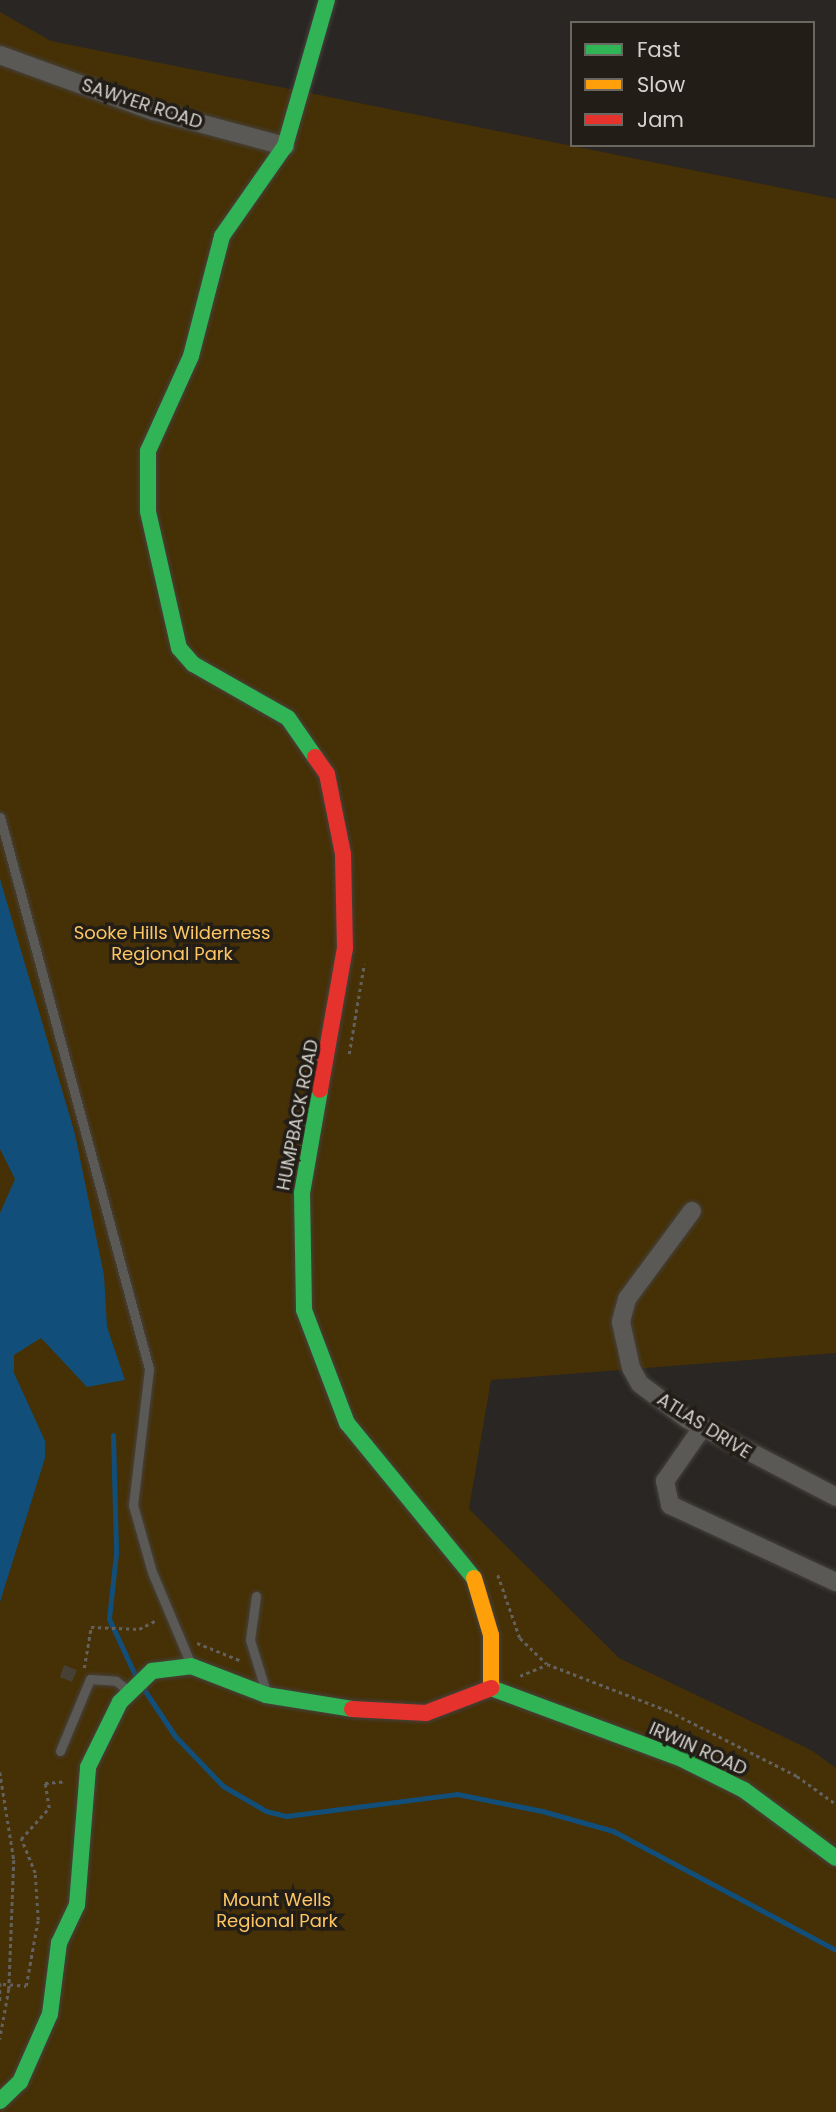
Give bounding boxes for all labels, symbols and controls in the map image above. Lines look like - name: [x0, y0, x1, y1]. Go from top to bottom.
- legend: [570, 21, 815, 147]
- text: Fast: [637, 35, 680, 64]
- text: Slow: [637, 70, 685, 99]
- street label: SAWYER ROAD: [79, 74, 205, 134]
- text: Jam: [637, 105, 684, 134]
- park label: Sooke Hills Wilderness Regional Park: [74, 923, 270, 965]
- street label: HUMPBACK ROAD: [273, 1038, 323, 1192]
- street label: ATLAS DRIVE: [653, 1389, 755, 1463]
- street label: IRWIN ROAD: [646, 1718, 750, 1780]
- park label: Mount Wells Regional Park: [216, 1890, 338, 1932]

